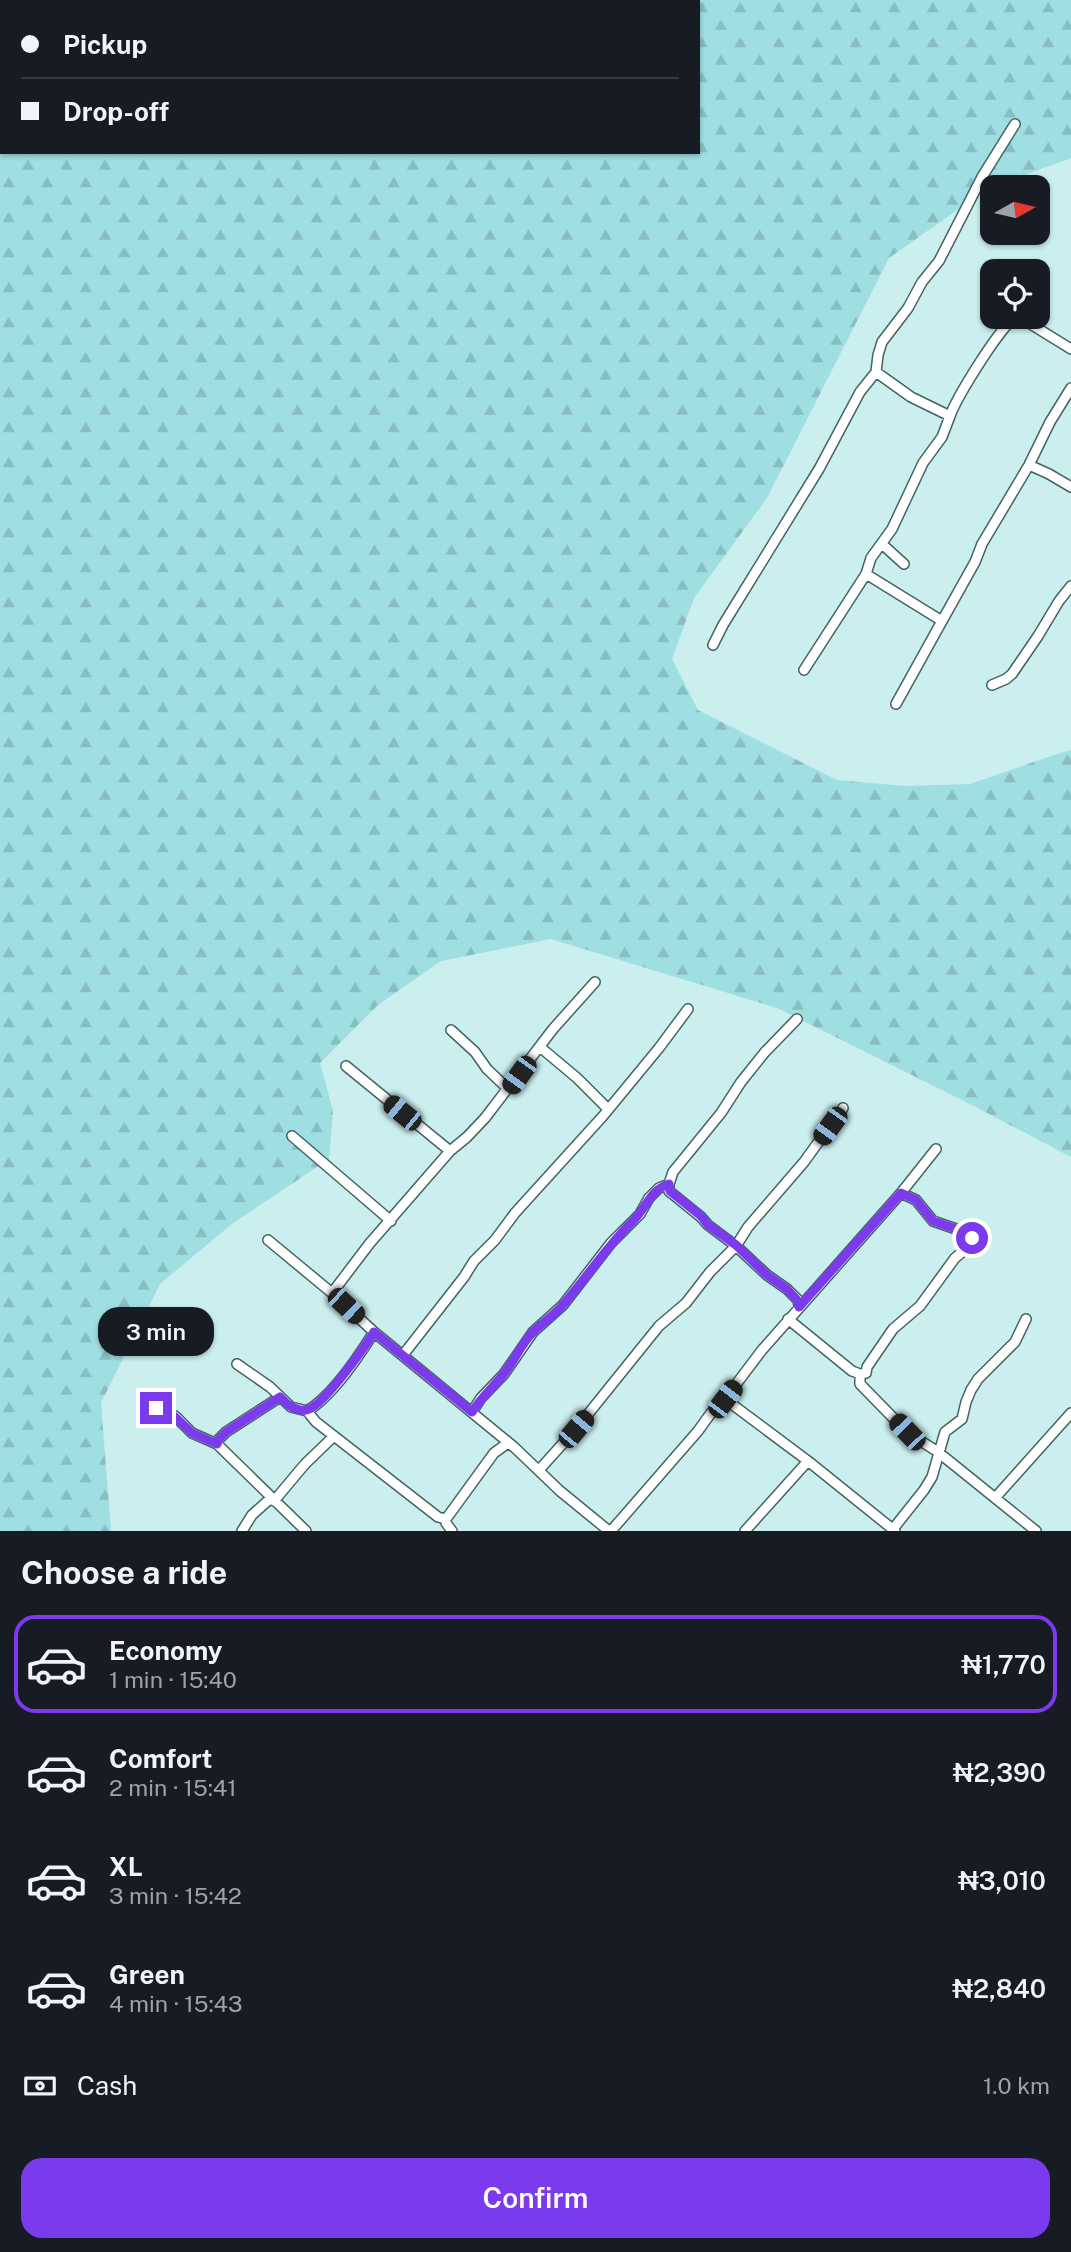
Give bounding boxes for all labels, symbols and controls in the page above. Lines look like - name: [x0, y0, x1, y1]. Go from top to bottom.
- text: Pickup: [63, 29, 147, 60]
- text: Drop-off: [63, 96, 169, 127]
- north arrow: [980, 175, 1050, 245]
- map controls: [980, 175, 1050, 329]
- button: locate: [980, 259, 1050, 329]
- car: [499, 1052, 540, 1098]
- car: [380, 1092, 425, 1134]
- car: [810, 1103, 851, 1149]
- route start: [956, 1222, 988, 1254]
- car: [324, 1284, 369, 1328]
- callout: 3 min: [98, 1306, 214, 1356]
- text: 3 min: [126, 1318, 186, 1345]
- car: [704, 1376, 747, 1422]
- route end: [140, 1392, 172, 1424]
- car: [555, 1406, 598, 1452]
- car: [885, 1410, 930, 1454]
- text: Choose a ride: [21, 1554, 227, 1591]
- icon: car: [25, 1633, 88, 1696]
- text: Economy: [109, 1635, 222, 1666]
- text: ₦1,770: [961, 1649, 1046, 1680]
- text: 1 min · 15:40: [109, 1666, 237, 1693]
- icon: car: [25, 1741, 88, 1804]
- text: Comfort: [109, 1743, 212, 1774]
- text: ₦2,390: [953, 1757, 1046, 1788]
- text: 2 min · 15:41: [109, 1774, 237, 1801]
- icon: car: [25, 1849, 88, 1912]
- text: XL: [109, 1851, 143, 1882]
- text: ₦3,010: [958, 1865, 1046, 1896]
- text: 3 min · 15:42: [109, 1882, 242, 1909]
- icon: car: [25, 1957, 88, 2020]
- text: Green: [109, 1959, 185, 1990]
- text: ₦2,840: [952, 1973, 1046, 2004]
- text: 4 min · 15:43: [109, 1990, 242, 2017]
- icon: cash: [21, 2067, 59, 2105]
- text: Cash: [77, 2070, 137, 2101]
- text: 1.0 km: [983, 2072, 1050, 2099]
- button: Confirm: [21, 2158, 1050, 2238]

